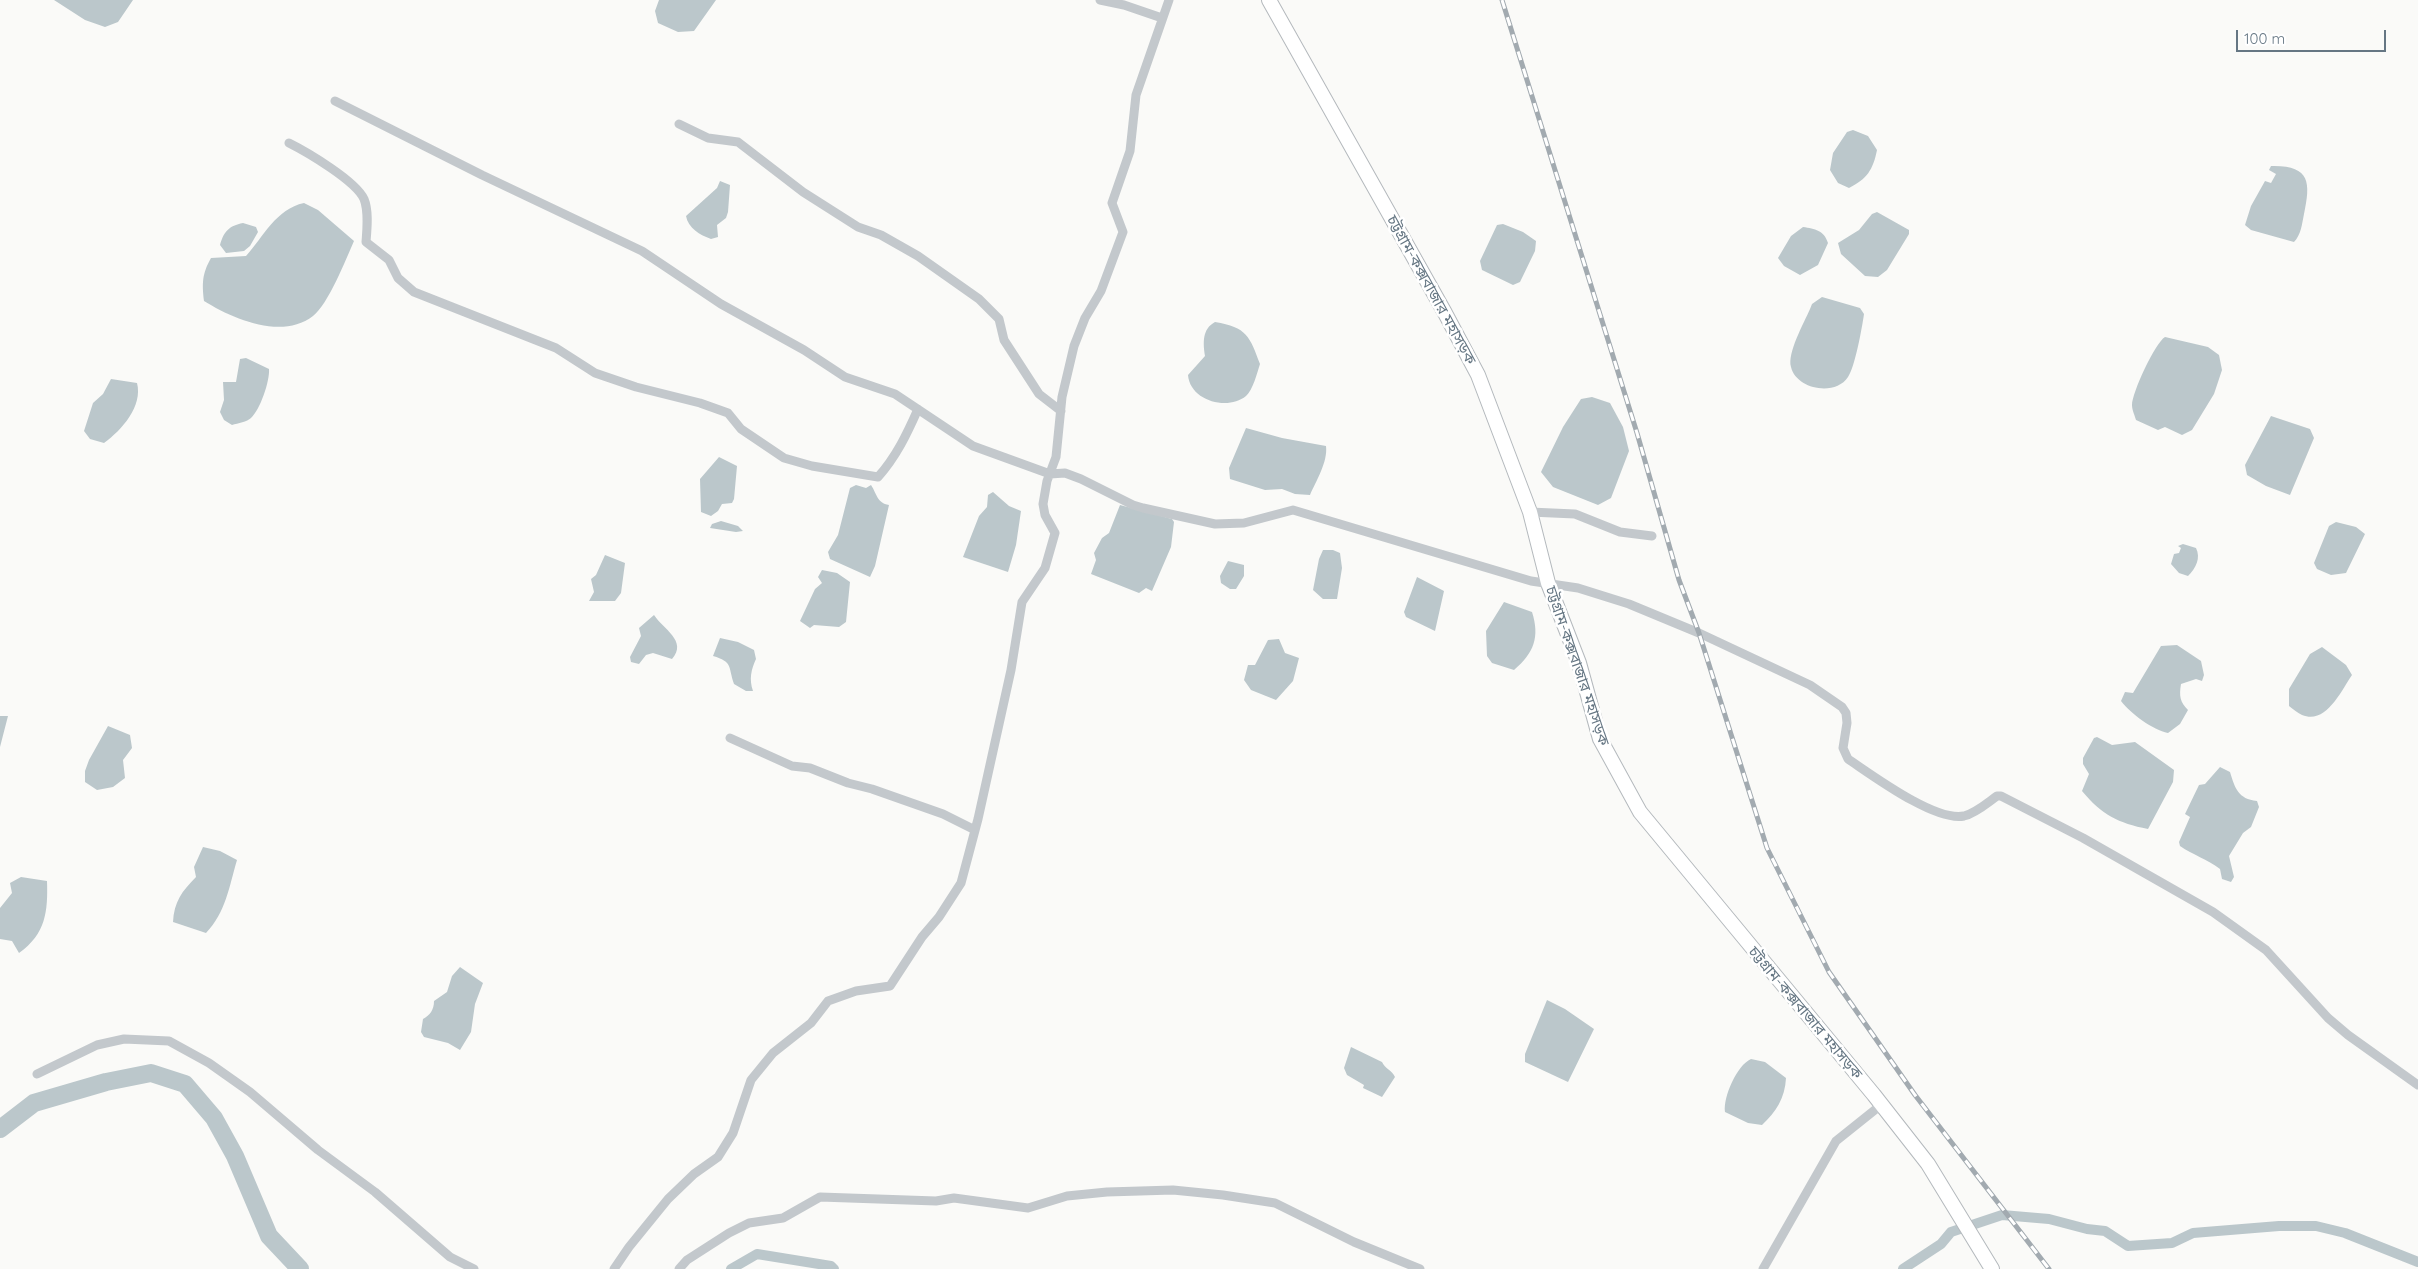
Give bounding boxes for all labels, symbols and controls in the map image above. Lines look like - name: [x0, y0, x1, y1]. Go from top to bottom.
- scale bar: [2238, 20, 2388, 52]
- text: 100 m: [2244, 29, 2285, 48]
- street label: চট্টগ্রাম-কক্সবাজার মহাসড়ক: [1382, 212, 1480, 368]
- street label: চট্টগ্রাম-কক্সবাজার মহাসড়ক: [1541, 584, 1613, 748]
- street label: চট্টগ্রাম-কক্সবাজার মহাসড়ক: [1744, 943, 1866, 1083]

